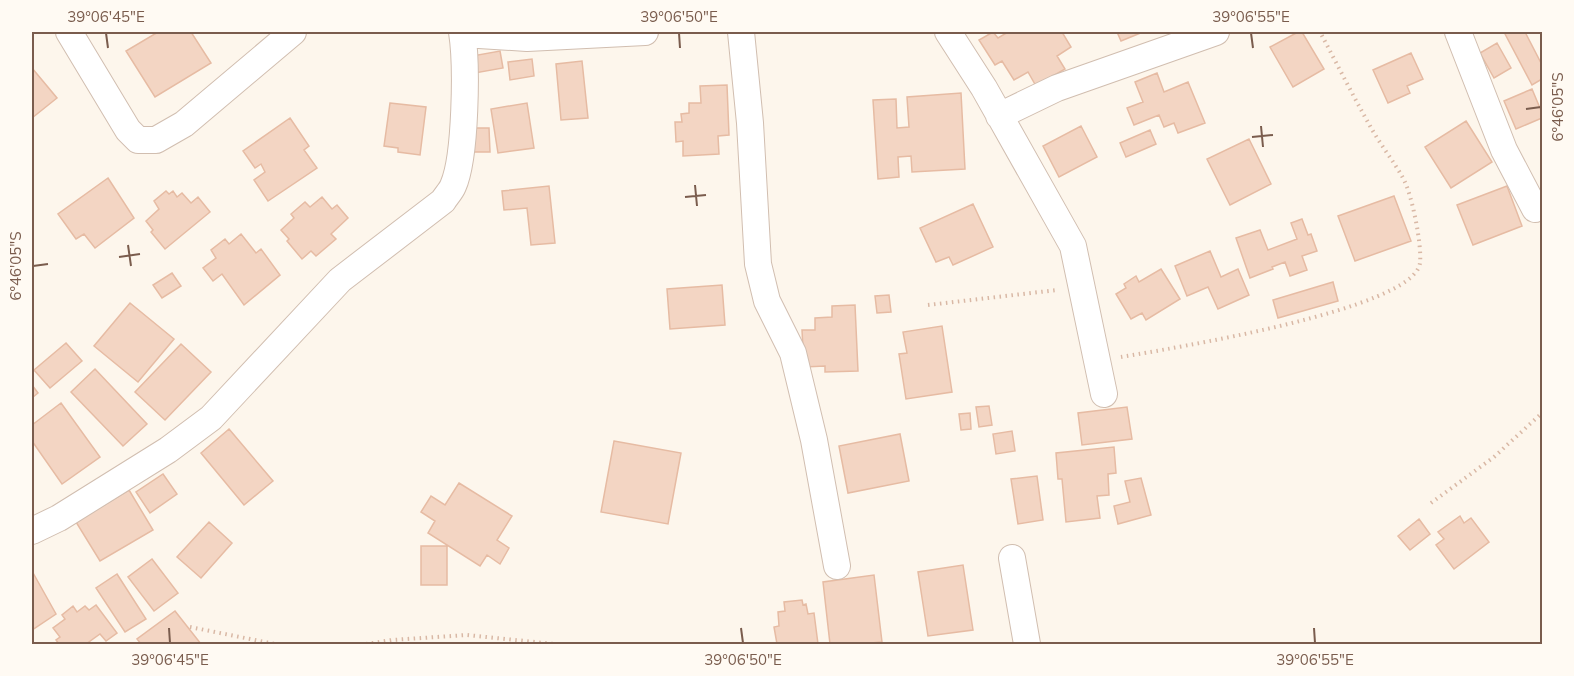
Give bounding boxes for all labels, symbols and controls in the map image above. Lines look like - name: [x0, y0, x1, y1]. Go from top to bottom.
- text: 39°06'45"E: [67, 7, 145, 26]
- text: 39°06'50"E: [640, 7, 718, 26]
- text: 39°06'55"E: [1212, 7, 1290, 26]
- text: 6°46'05"S: [1548, 72, 1567, 142]
- text: 6°46'05"S: [6, 231, 25, 301]
- text: 39°06'45"E: [131, 650, 209, 669]
- text: 39°06'50"E: [704, 650, 782, 669]
- text: 39°06'55"E: [1276, 650, 1354, 669]

